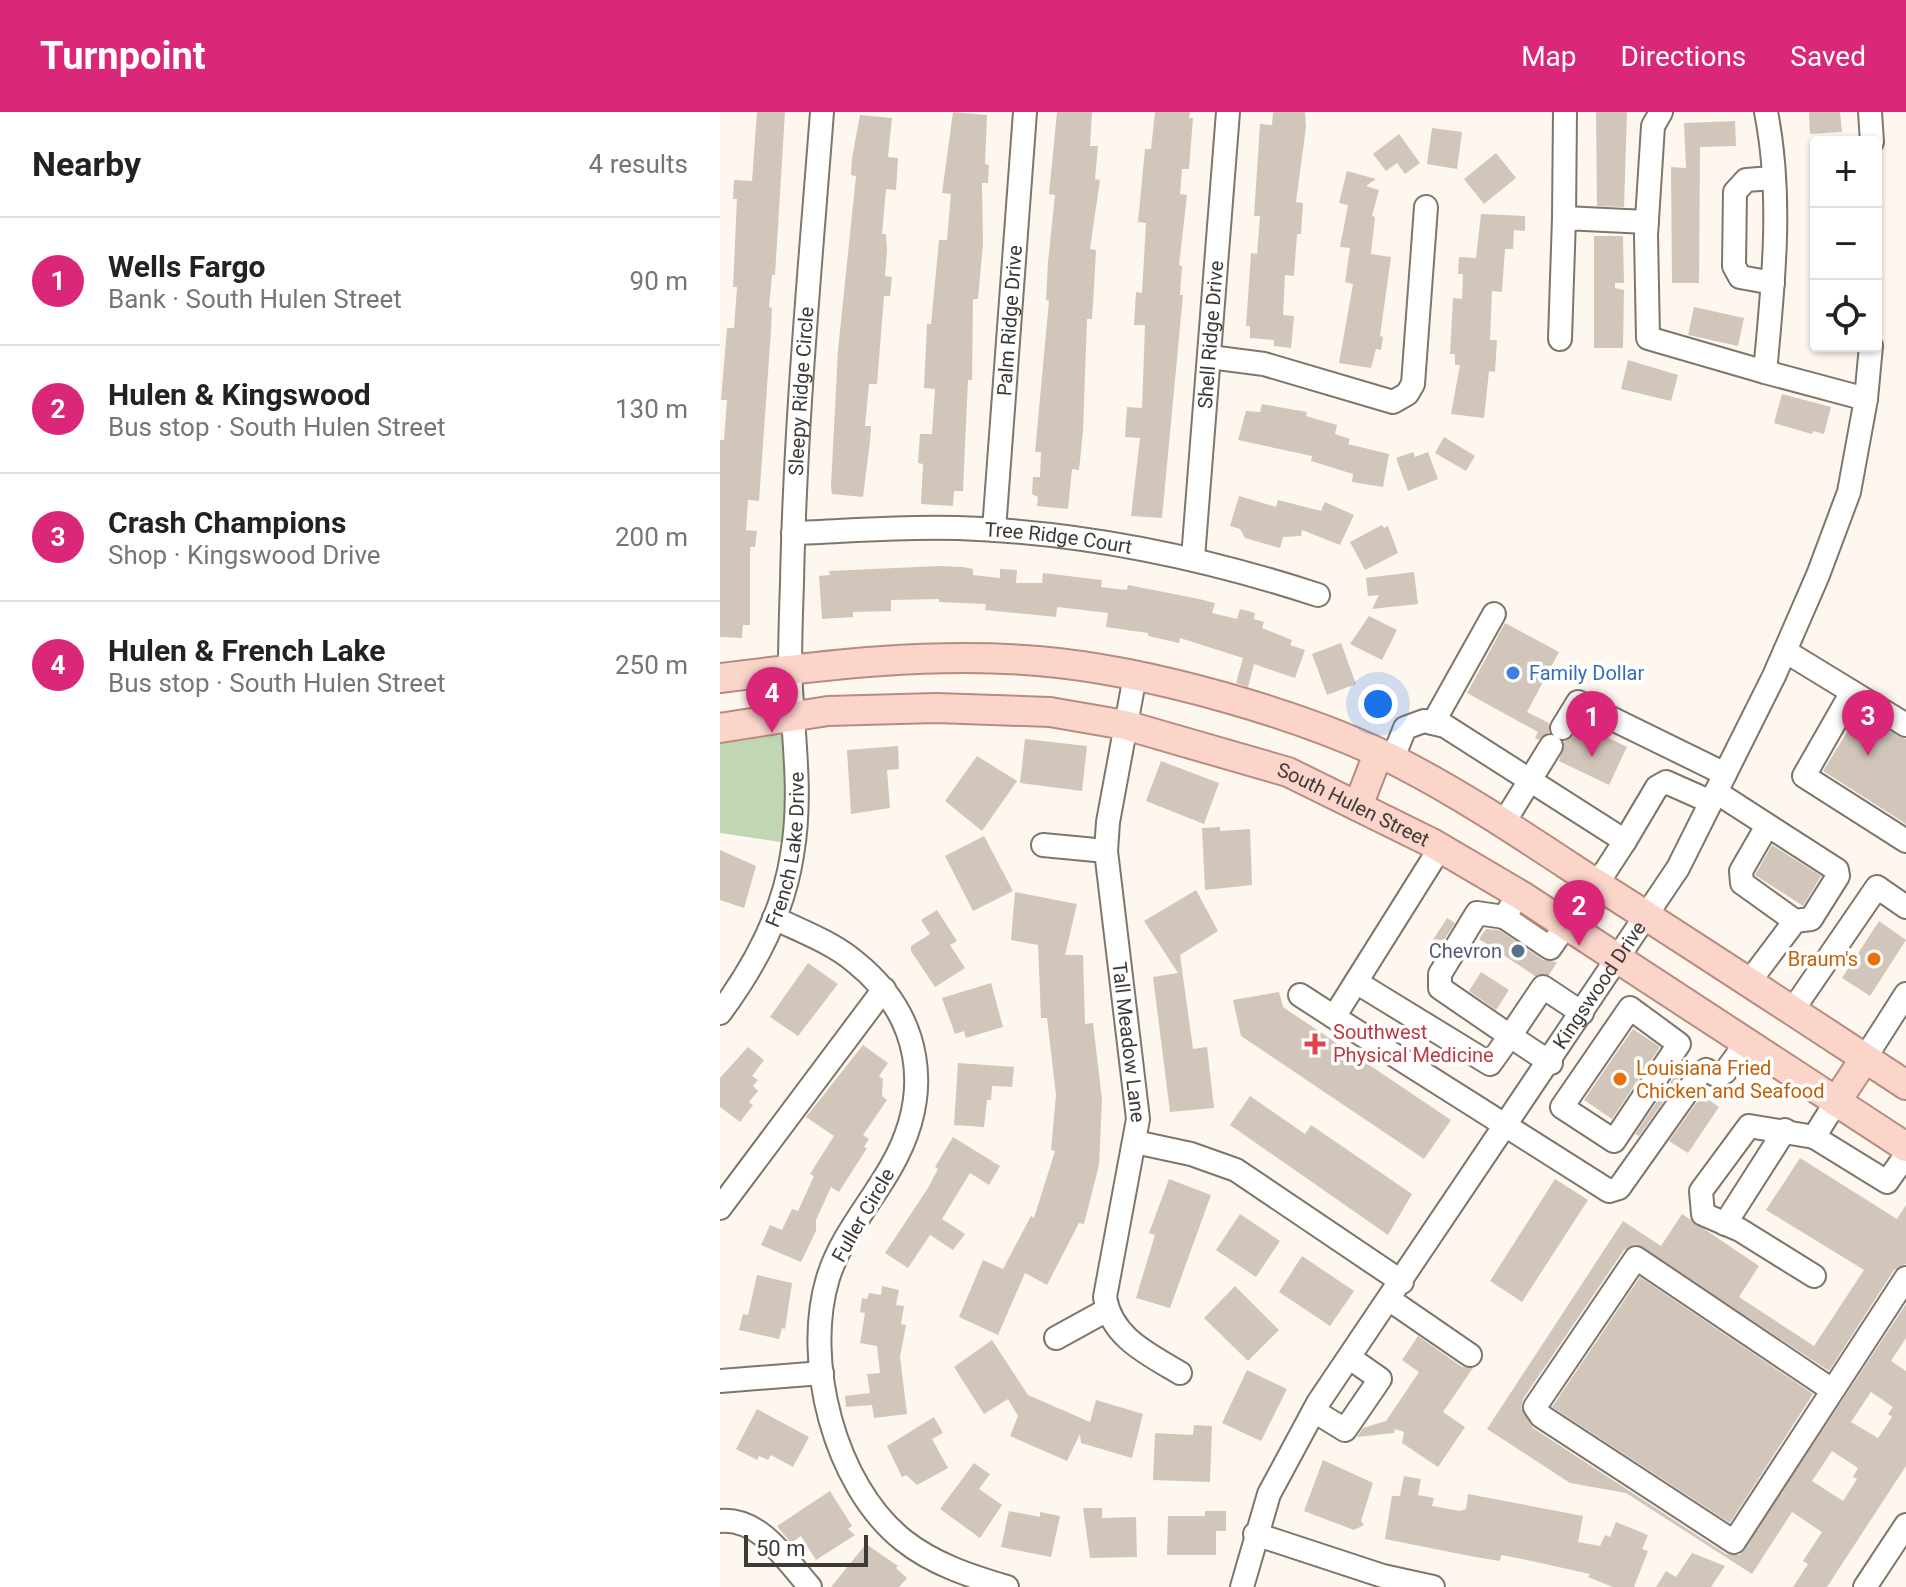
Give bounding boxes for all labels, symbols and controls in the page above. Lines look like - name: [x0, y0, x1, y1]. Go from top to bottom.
- text: Turnpoint: [40, 34, 206, 78]
- text: Map: [1521, 40, 1577, 73]
- text: Directions: [1621, 40, 1746, 73]
- text: Saved: [1790, 40, 1866, 73]
- map controls: [1810, 136, 1882, 352]
- button: +: [1810, 136, 1882, 208]
- text: Nearby: [32, 144, 141, 184]
- text: 4 results: [589, 149, 688, 179]
- button: −: [1810, 208, 1882, 280]
- street label: Palm Ridge Drive: [992, 244, 1027, 397]
- text: Wells Fargo: [108, 249, 266, 284]
- street label: Shell Ridge Drive: [1193, 260, 1228, 410]
- text: 1: [51, 266, 65, 296]
- text: 90 m: [630, 266, 688, 296]
- button: locate: [1810, 280, 1882, 352]
- text: Bank · South Hulen Street: [108, 284, 402, 314]
- street label: Sleepy Ridge Circle: [784, 306, 819, 476]
- text: Hulen & Kingswood: [108, 377, 371, 412]
- text: 2: [51, 394, 65, 424]
- text: 130 m: [615, 394, 688, 424]
- text: Bus stop · South Hulen Street: [108, 412, 445, 442]
- text: Crash Champions: [108, 505, 346, 540]
- street label: Tree Ridge Court: [984, 517, 1134, 559]
- text: 3: [51, 522, 65, 552]
- text: 200 m: [615, 522, 688, 552]
- text: Shop · Kingswood Drive: [108, 540, 381, 570]
- text: Hulen & French Lake: [108, 633, 386, 668]
- text: 4: [51, 650, 65, 680]
- text: 250 m: [615, 650, 688, 680]
- place label: Family Dollar: [1529, 661, 1644, 685]
- marker: Family Dollar: [1504, 664, 1522, 682]
- pin: 4: [746, 667, 798, 733]
- text: Bus stop · South Hulen Street: [108, 668, 445, 698]
- your location: [1358, 684, 1398, 724]
- pin: 3: [1842, 690, 1894, 756]
- pin: 1: [1566, 691, 1618, 757]
- street label: South Hulen Street: [1275, 758, 1433, 852]
- street label: French Lake Drive: [760, 771, 809, 931]
- pin: 2: [1553, 880, 1605, 946]
- street label: Kingswood Drive: [1548, 916, 1651, 1054]
- place label: Chevron: [1429, 939, 1502, 963]
- marker: Chevron: [1509, 942, 1527, 960]
- place label: Braum's: [1788, 947, 1858, 971]
- marker: Braum's: [1865, 950, 1883, 968]
- street label: Tall Meadow Lane: [1107, 961, 1150, 1124]
- place label: Southwest Physical Medicine: [1333, 1020, 1494, 1067]
- marker: Southwest Physical Medicine: [1304, 1033, 1326, 1055]
- place label: Louisiana Fried Chicken and Seafood: [1636, 1056, 1825, 1103]
- marker: Louisiana Fried Chicken and Seafood: [1611, 1070, 1629, 1088]
- street label: Fuller Circle: [827, 1164, 899, 1266]
- scale bar: [744, 1531, 868, 1567]
- text: 50 m: [756, 1536, 805, 1561]

